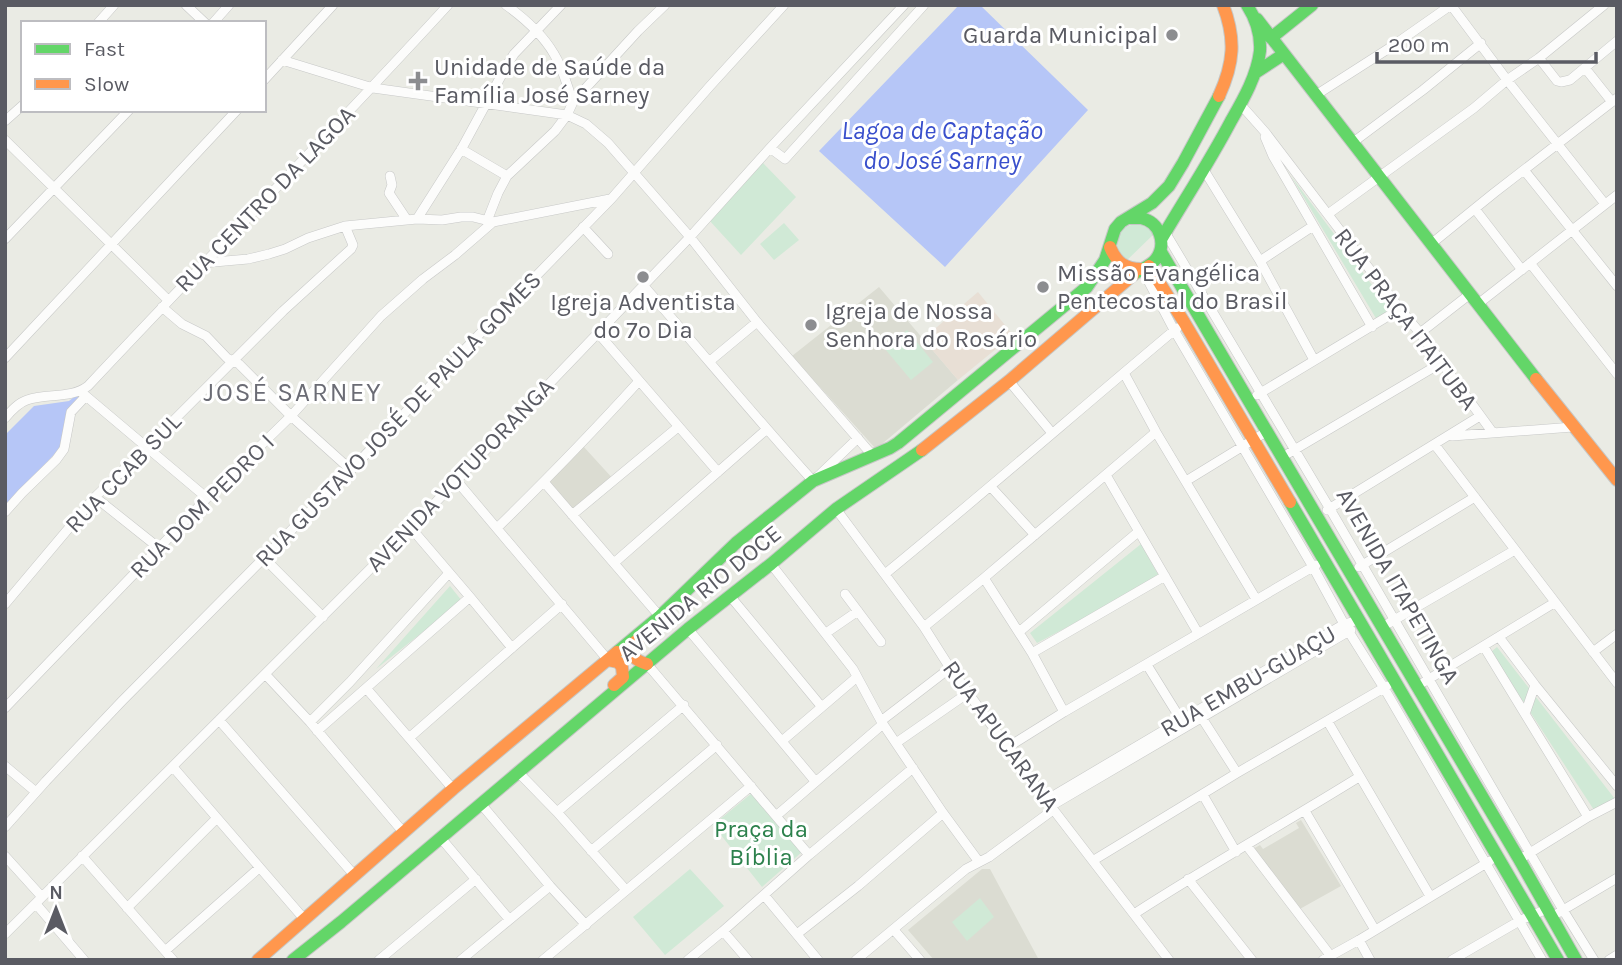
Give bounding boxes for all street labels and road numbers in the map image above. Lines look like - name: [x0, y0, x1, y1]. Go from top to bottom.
- street label: RUA CENTRO DA LAGOA: [169, 100, 361, 298]
- street label: RUA PRAÇA ITAITUBA: [1328, 223, 1484, 416]
- street label: RUA GUSTAVO JOSÉ DE PAULA GOMES: [248, 265, 547, 573]
- street label: AVENIDA VOTUPORANGA: [360, 372, 560, 578]
- street label: RUA CCAB SUL: [59, 407, 187, 539]
- street label: RUA DOM PEDRO I: [124, 428, 280, 584]
- street label: AVENIDA ITAPETINGA: [1331, 483, 1466, 689]
- street label: AVENIDA RIO DOCE: [613, 519, 787, 667]
- street label: RUA EMBU-GUAÇU: [1155, 619, 1341, 743]
- street label: RUA APUCARANA: [937, 655, 1065, 817]

